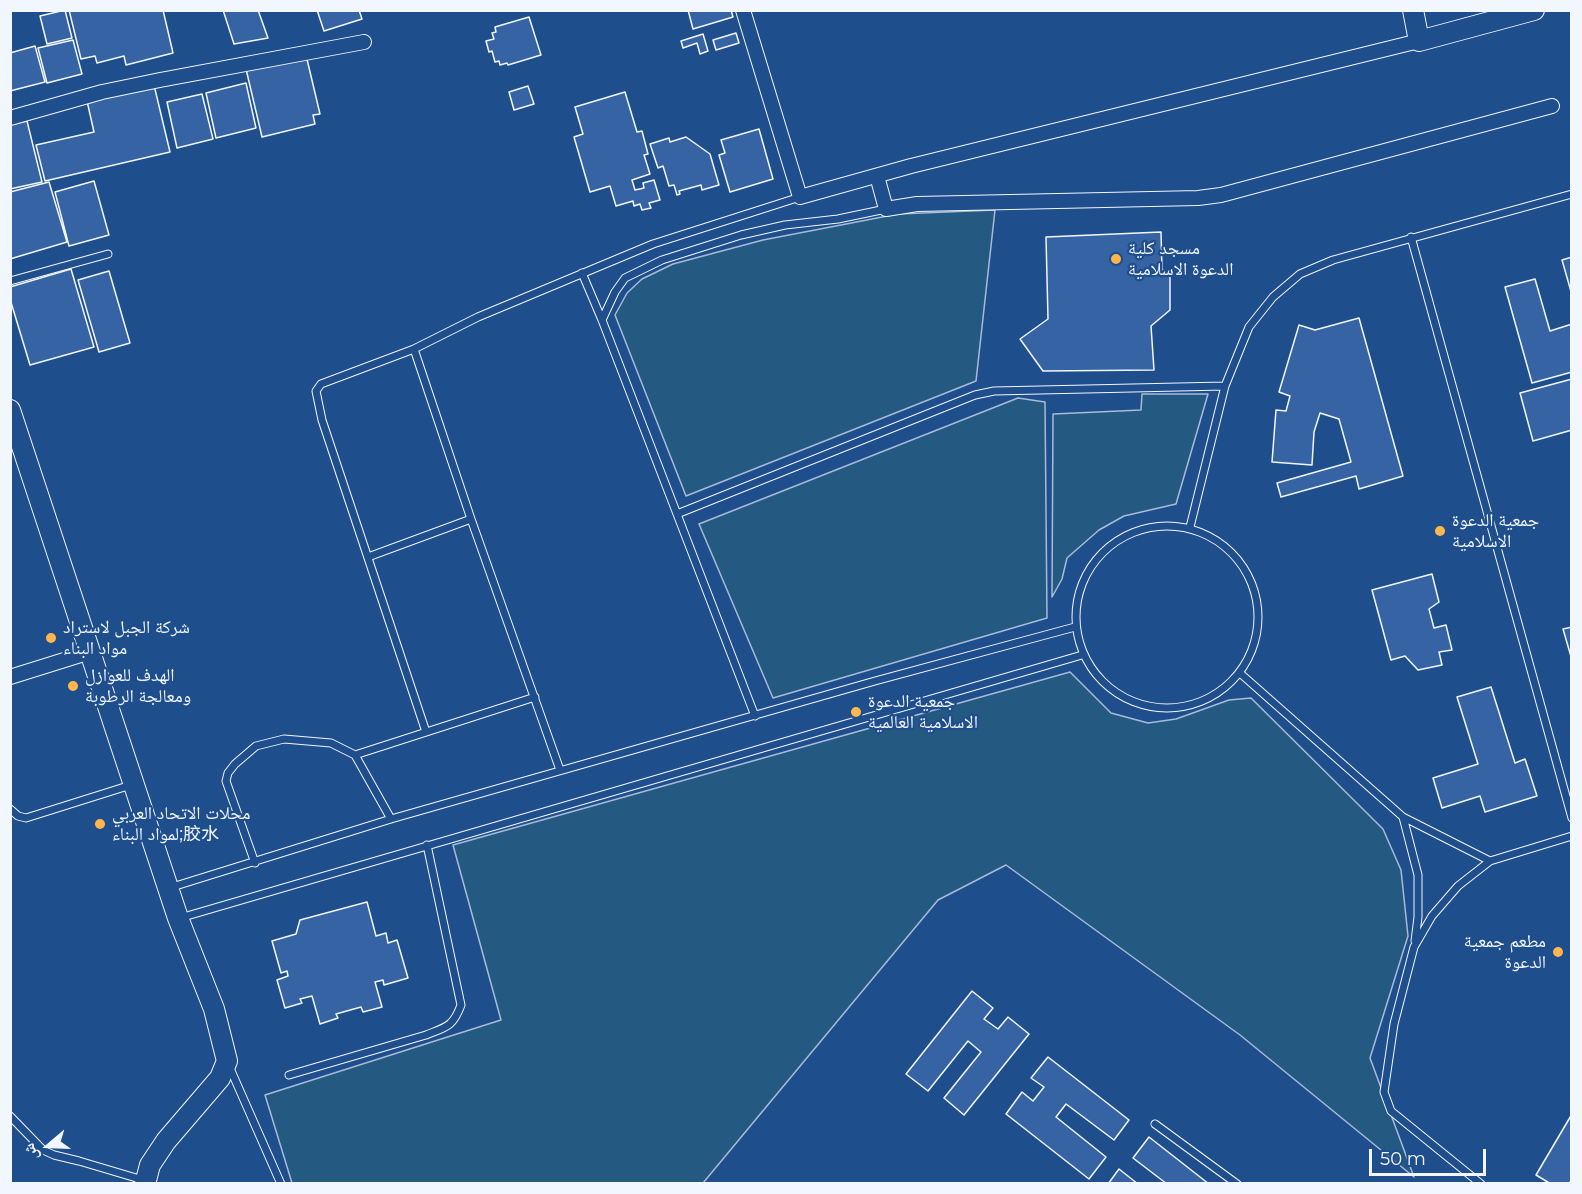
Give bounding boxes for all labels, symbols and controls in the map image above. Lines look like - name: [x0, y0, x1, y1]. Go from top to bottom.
- place label: مسجد كلية الدعوة الاسلامية: [1128, 238, 1233, 280]
- marker: مسجد كلية الدعوة الاسلامية: [1109, 252, 1123, 266]
- place label: جمعية الدعوة الاسلامية: [1452, 510, 1539, 552]
- marker: جمعية الدعوة الاسلامية: [1433, 524, 1447, 538]
- place label: شركة الجبل لاستراد مواد البناء: [63, 617, 190, 660]
- marker: شركة الجبل لاستراد مواد البناء: [44, 631, 58, 645]
- place label: الهدف للعوازل ومعالجة الرطوبة: [85, 665, 191, 708]
- marker: الهدف للعوازل ومعالجة الرطوبة: [66, 679, 80, 693]
- place label: جمعية الدعوة الاسلامية العالمية: [868, 691, 978, 734]
- marker: جمعية الدعوة الاسلامية العالمية: [849, 705, 863, 719]
- place label: محلات الاتحاد العربي لمواد البناء;胶水: [112, 803, 250, 846]
- marker: محلات الاتحاد العربي لمواد البناء;胶水: [93, 817, 107, 831]
- place label: مطعم جمعية الدعوة: [1464, 931, 1546, 974]
- marker: مطعم جمعية الدعوة: [1551, 945, 1565, 959]
- north arrow: [18, 1116, 78, 1176]
- scale bar: [1372, 1137, 1489, 1175]
- text: ش: [19, 1141, 42, 1163]
- text: 50 m: [1380, 1148, 1426, 1170]

